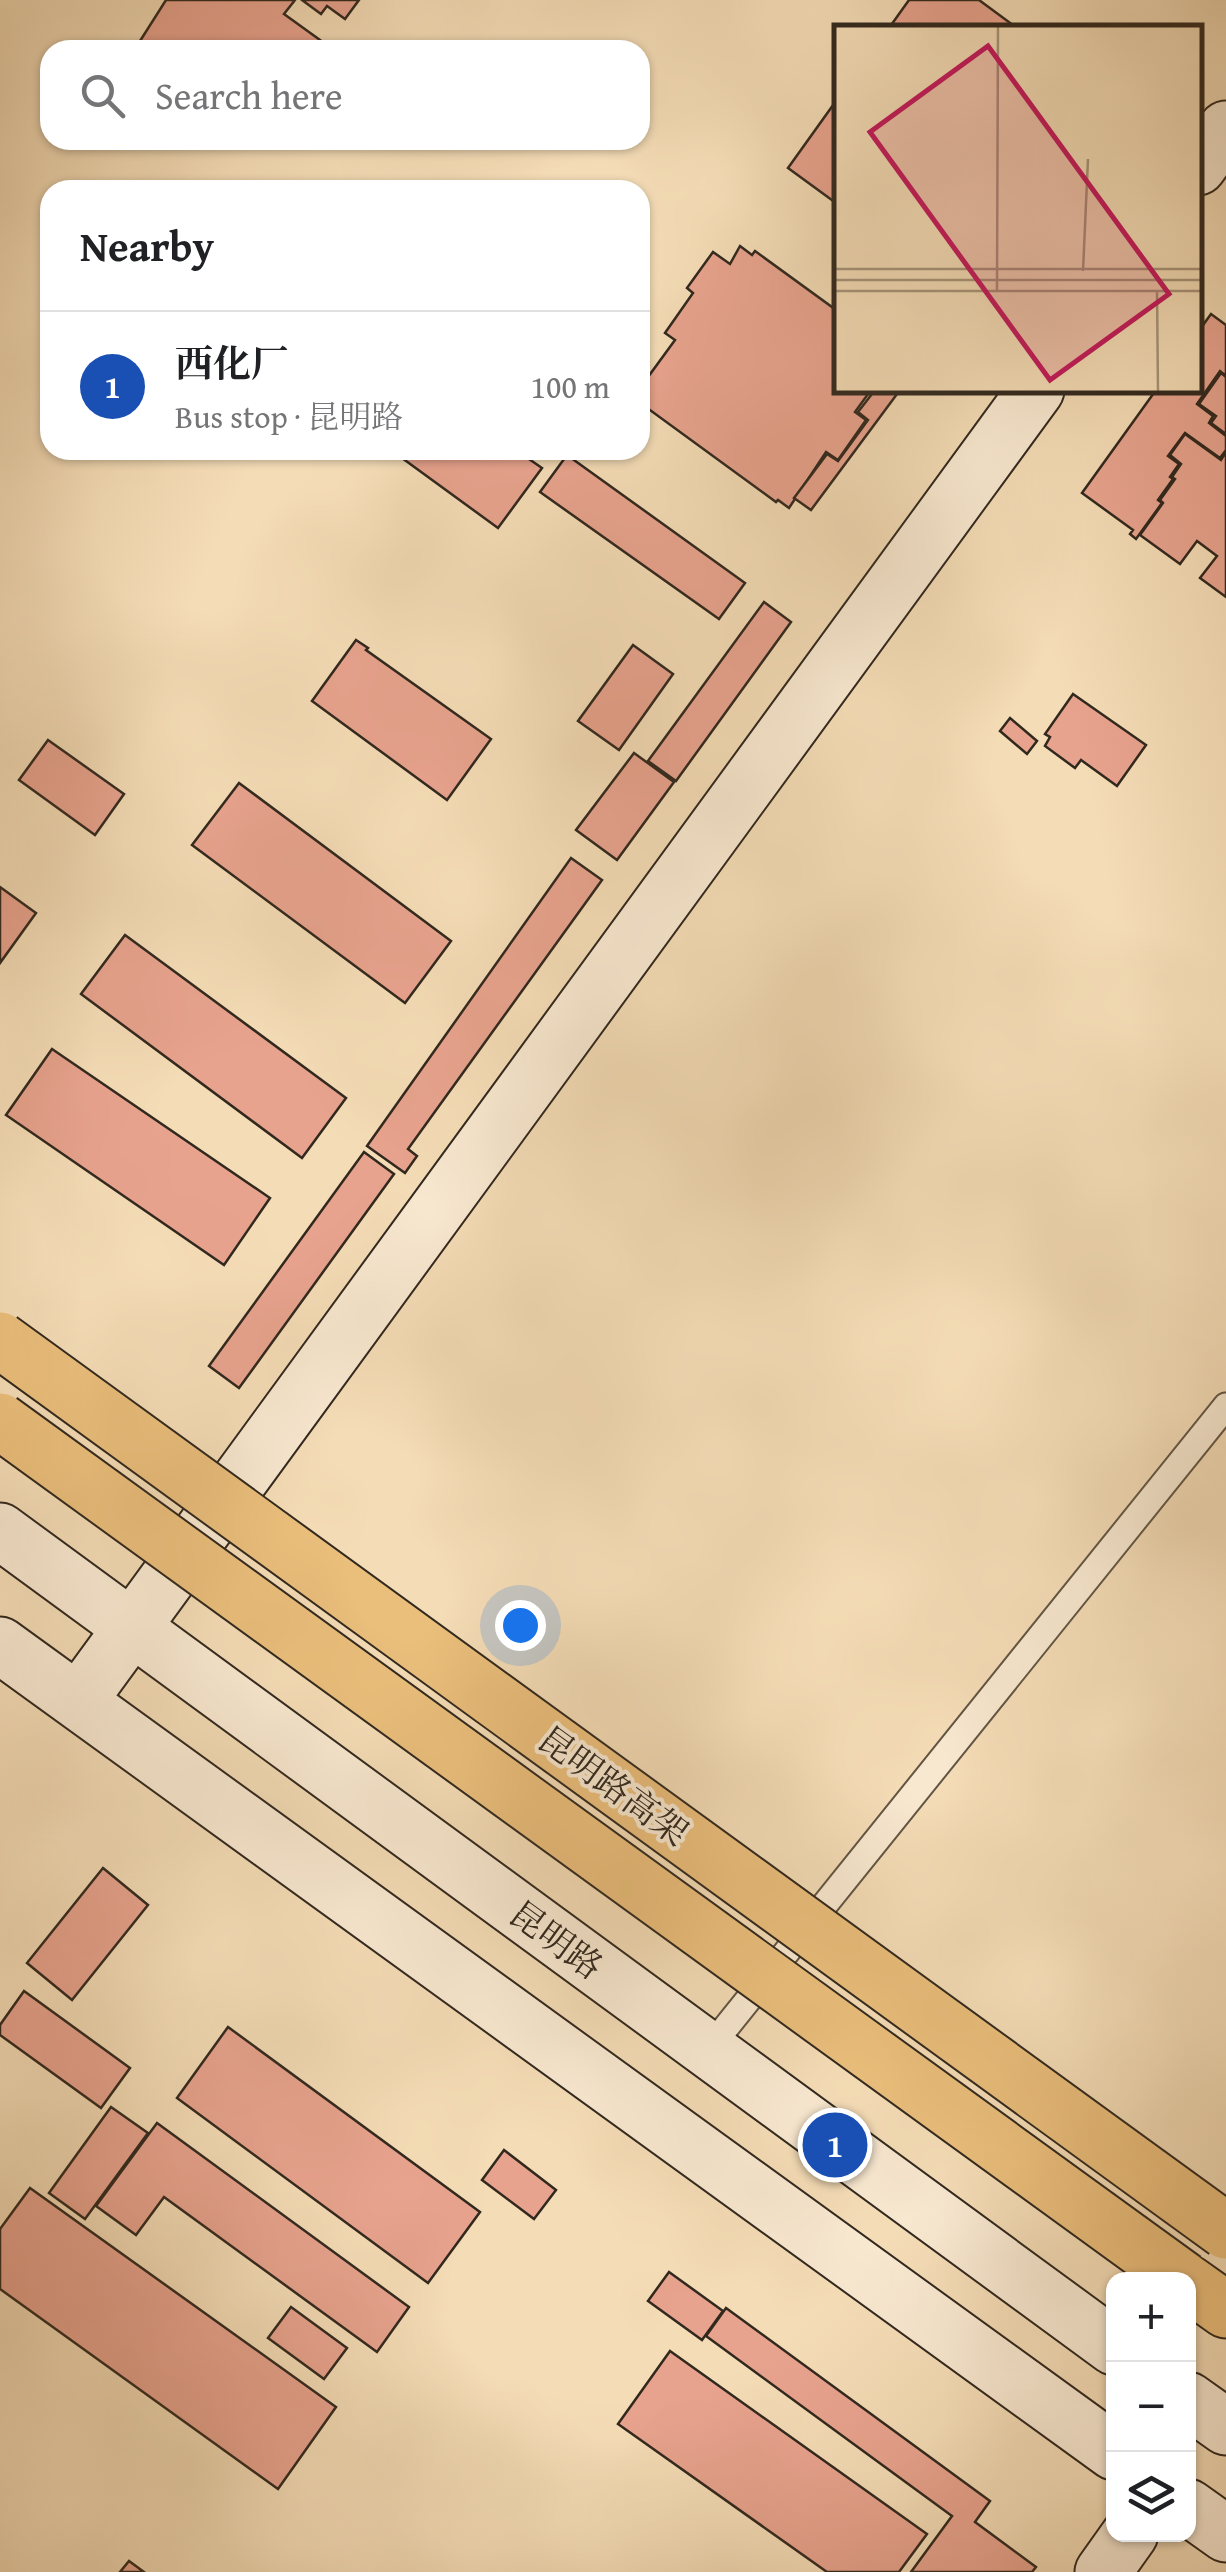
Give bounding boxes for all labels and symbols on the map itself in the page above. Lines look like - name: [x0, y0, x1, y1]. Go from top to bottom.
- inset map: [834, 25, 1201, 392]
- your location: [495, 1600, 546, 1651]
- street label: 昆明路高架: [528, 1714, 699, 1858]
- street label: 昆明路: [499, 1888, 614, 1991]
- pin: 1: [802, 2108, 868, 2182]

